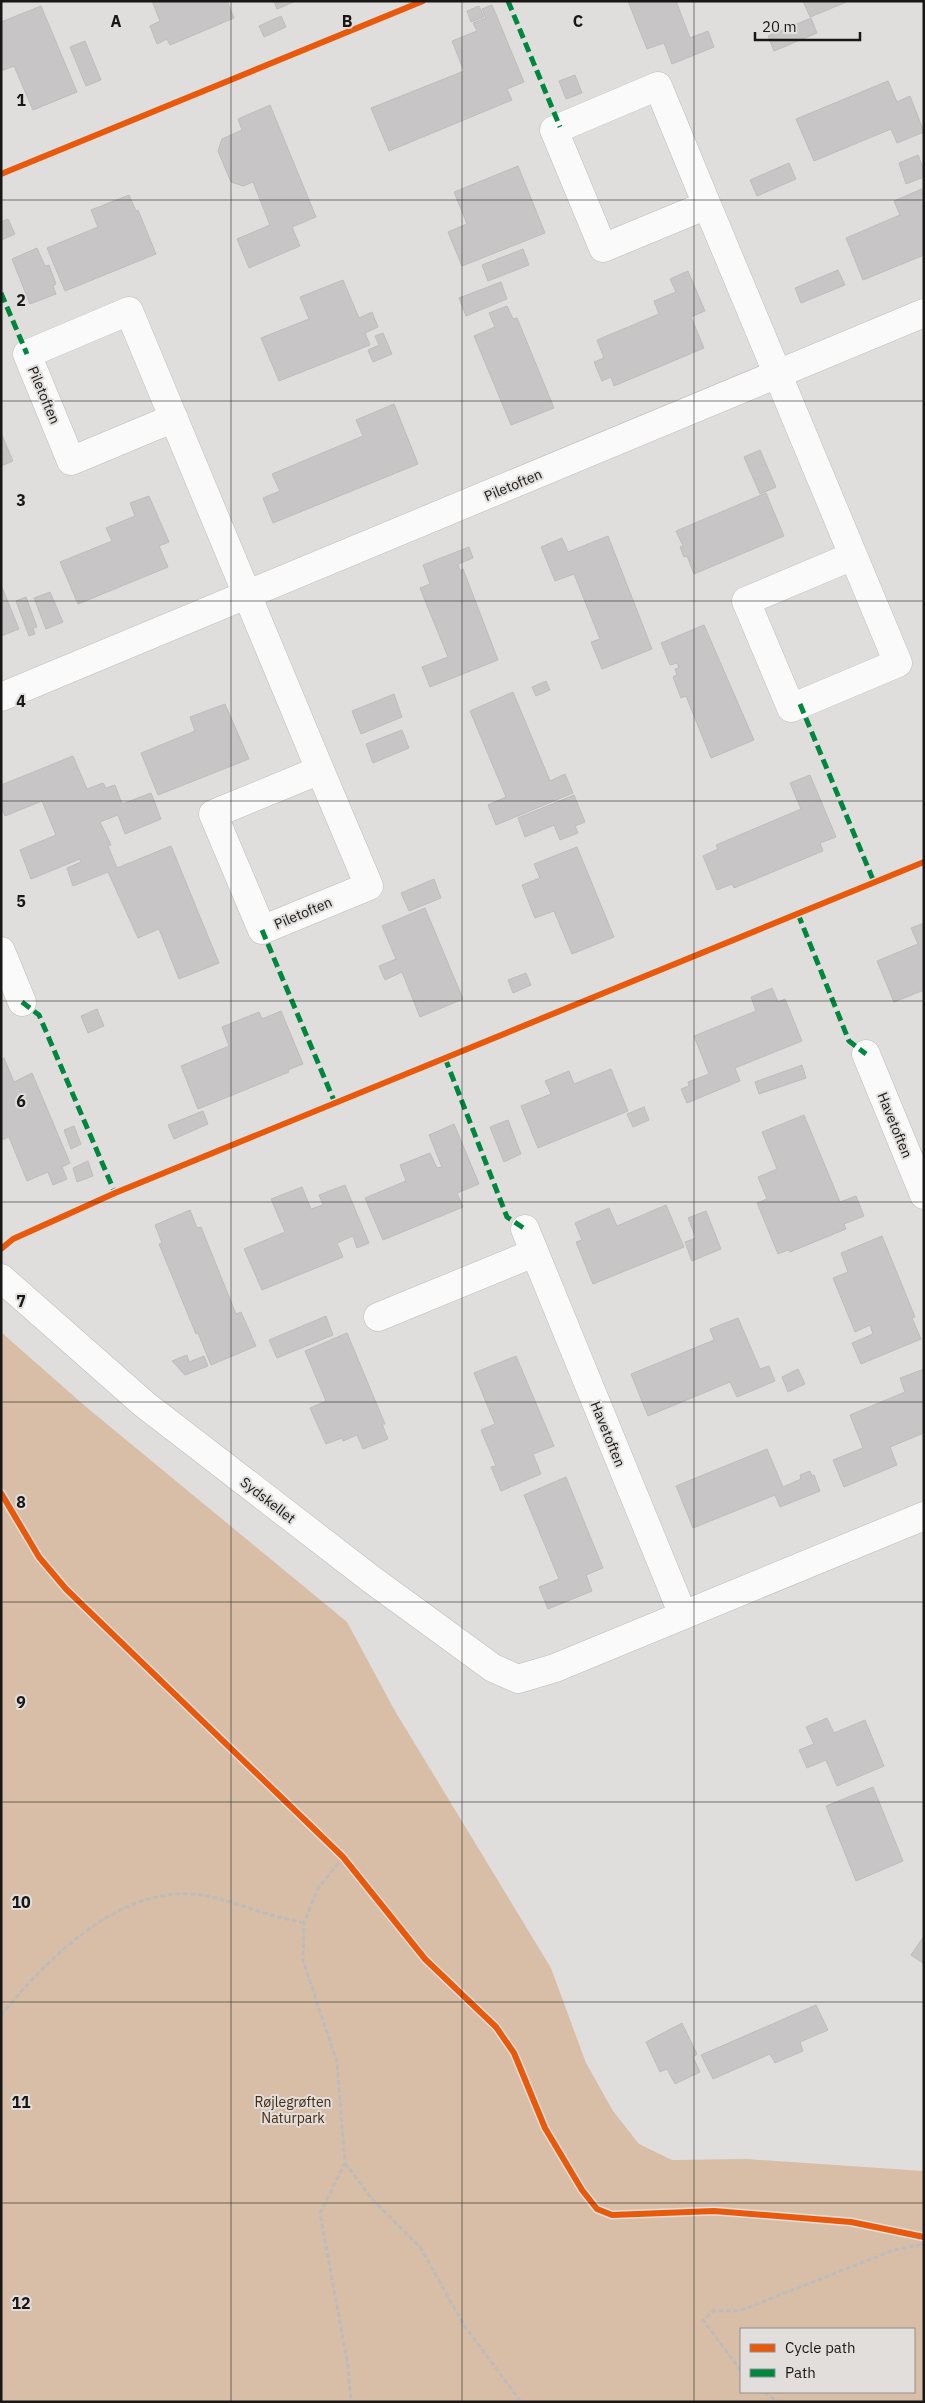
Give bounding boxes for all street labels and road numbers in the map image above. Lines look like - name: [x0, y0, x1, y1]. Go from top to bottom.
- street label: Piletoften: [24, 363, 64, 427]
- street label: Piletoften: [481, 465, 545, 505]
- street label: Piletoften: [271, 893, 335, 933]
- street label: Havetoften: [874, 1089, 916, 1161]
- street label: Havetoften: [587, 1398, 629, 1470]
- street label: Sydskellet: [237, 1473, 299, 1527]

